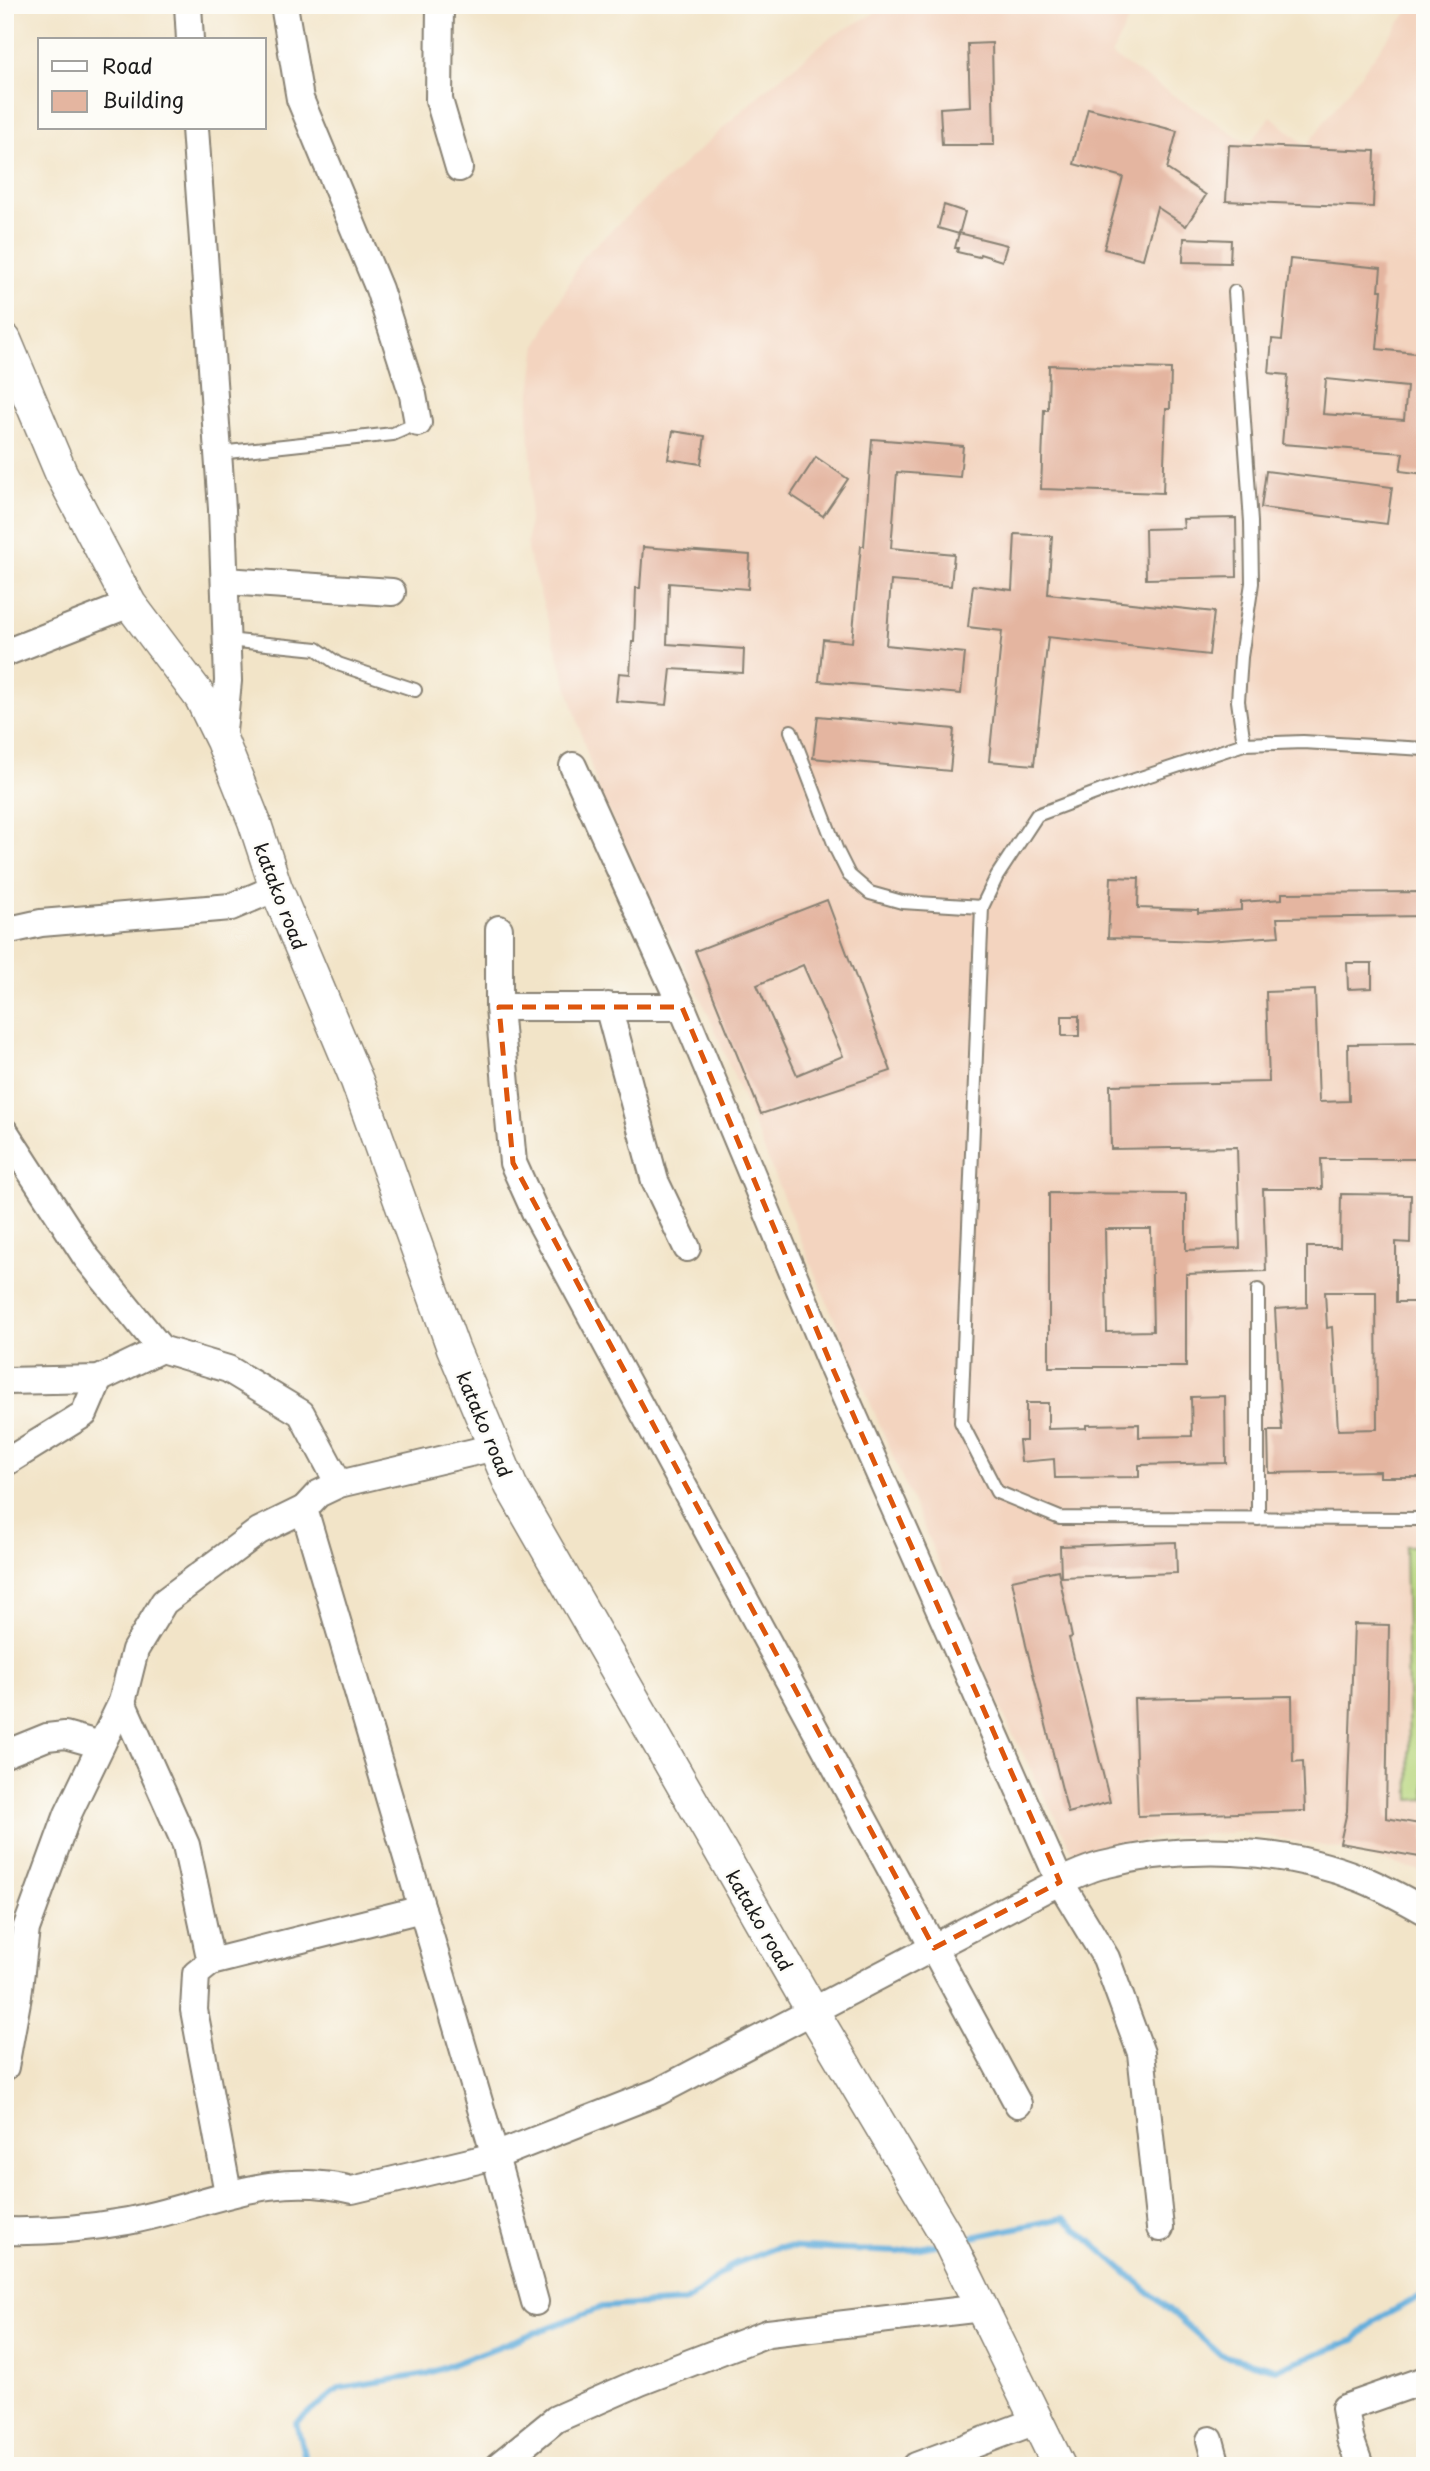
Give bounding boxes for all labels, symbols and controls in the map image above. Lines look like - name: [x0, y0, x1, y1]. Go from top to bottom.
- legend: [38, 38, 266, 130]
- text: Road: [102, 49, 153, 81]
- text: Building: [102, 83, 184, 115]
- street label: katako road: [248, 838, 314, 954]
- street label: katako road: [450, 1367, 520, 1481]
- street label: katako road: [720, 1864, 800, 1976]

